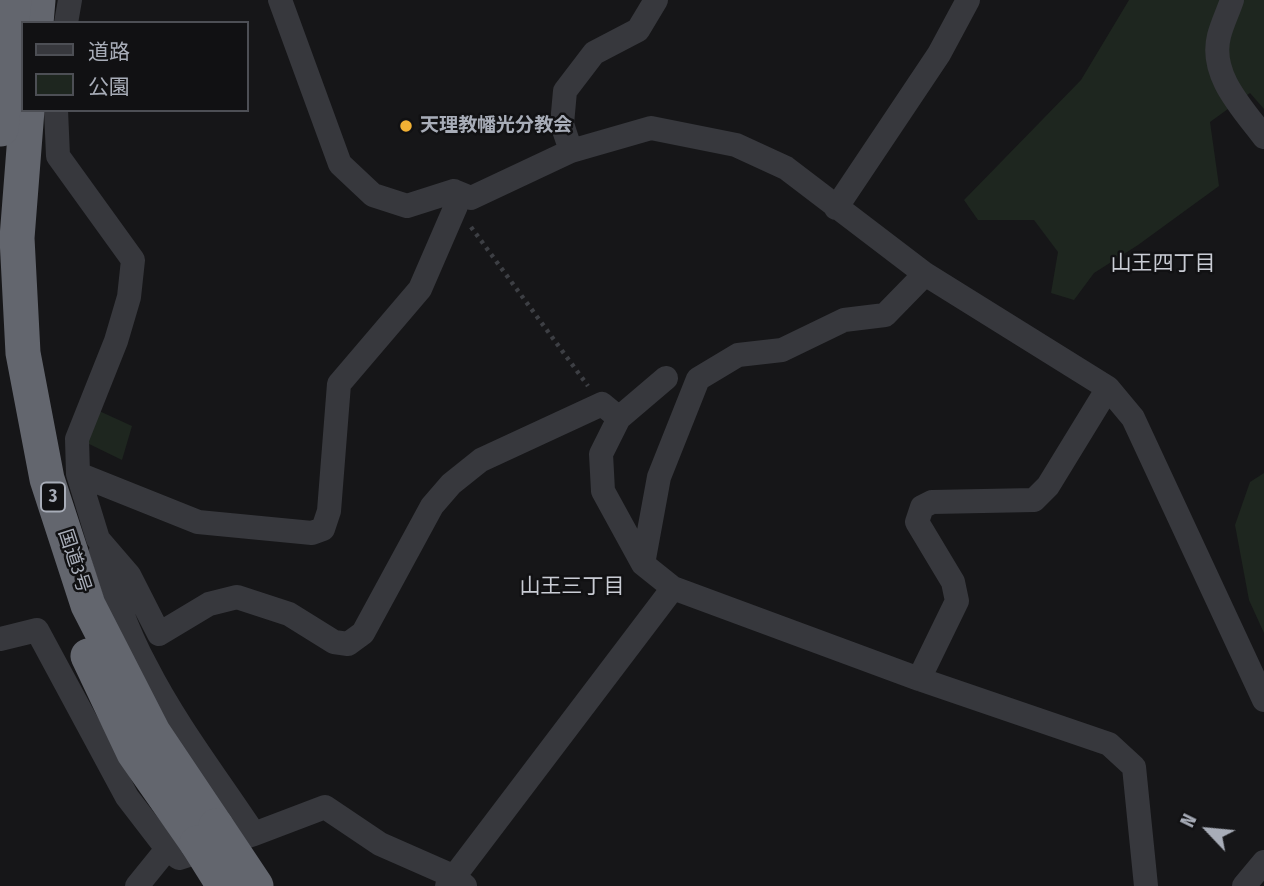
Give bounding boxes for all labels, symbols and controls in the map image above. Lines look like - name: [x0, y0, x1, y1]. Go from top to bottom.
- legend: [21, 21, 248, 112]
- text: 道路: [88, 39, 130, 65]
- text: 公園: [88, 74, 130, 100]
- place label: 天理教幡光分教会: [420, 115, 572, 137]
- marker: 天理教幡光分教会: [398, 118, 414, 134]
- district label: 山王四丁目: [1111, 251, 1215, 277]
- road number: 3: [41, 482, 65, 512]
- street label: 国道3号: [53, 526, 95, 596]
- district label: 山王三丁目: [520, 574, 624, 600]
- north arrow: [1173, 795, 1243, 865]
- text: N: [1176, 810, 1202, 831]

